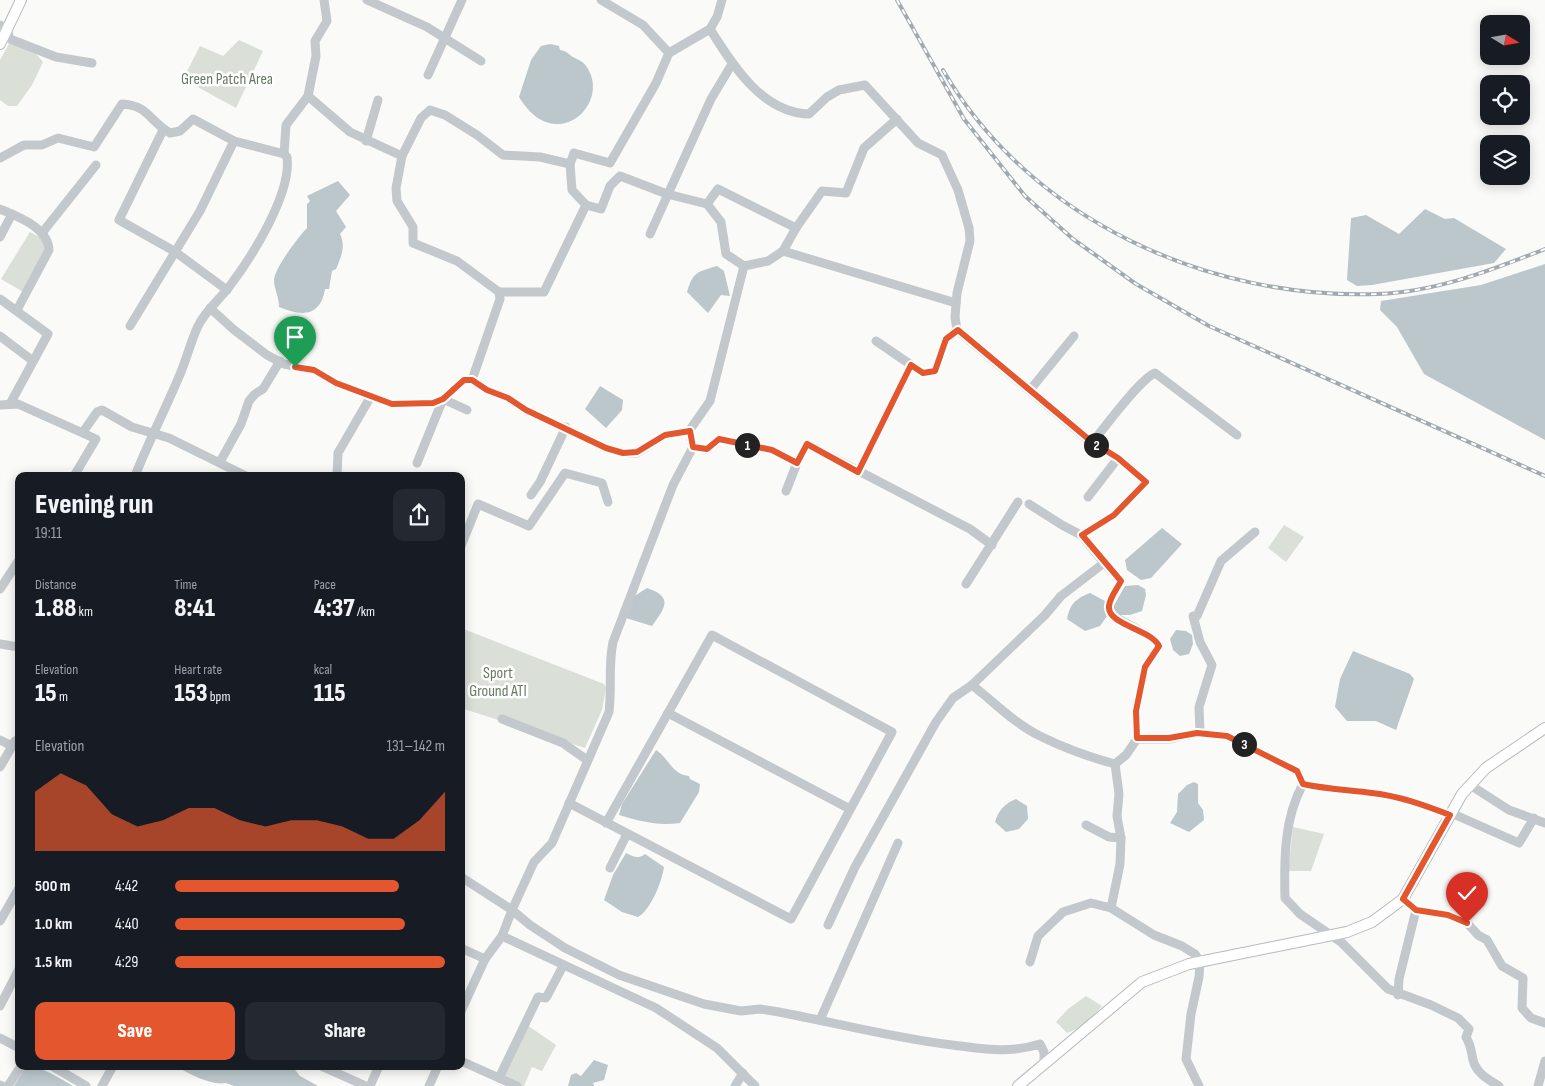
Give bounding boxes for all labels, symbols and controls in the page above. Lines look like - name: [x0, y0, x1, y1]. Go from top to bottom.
- north arrow: [1480, 15, 1530, 65]
- map controls: [1480, 15, 1530, 185]
- park label: Green Patch Area: [181, 70, 273, 89]
- button: locate: [1480, 75, 1530, 125]
- button: layers: [1480, 135, 1530, 185]
- pin: [274, 316, 316, 367]
- icon: arrive: [281, 323, 309, 351]
- pin: 1: [734, 432, 760, 458]
- pin: 2: [1084, 432, 1108, 458]
- text: 1: [745, 437, 750, 454]
- text: 2: [1093, 437, 1100, 454]
- text: Evening run: [35, 488, 153, 521]
- button: share: [393, 489, 445, 541]
- text: 19:11: [35, 524, 62, 543]
- text: Distance: [35, 576, 76, 593]
- text: Time: [174, 576, 197, 593]
- text: Pace: [314, 576, 336, 593]
- text: 1.88: [35, 593, 76, 624]
- text: 8:41: [174, 593, 215, 624]
- text: 4:37: [314, 593, 355, 624]
- text: km: [76, 603, 93, 620]
- text: /km: [355, 603, 375, 620]
- text: Elevation: [35, 661, 78, 678]
- text: Heart rate: [174, 661, 222, 678]
- text: kcal: [314, 661, 332, 678]
- park label: Sport Ground ATI: [469, 664, 527, 701]
- text: 15: [35, 678, 57, 709]
- text: 153: [174, 678, 208, 709]
- text: 115: [314, 678, 346, 709]
- text: m: [57, 688, 68, 705]
- text: bpm: [208, 688, 230, 705]
- pin: 3: [1232, 732, 1256, 756]
- text: 3: [1241, 736, 1248, 753]
- text: Elevation: [35, 737, 84, 756]
- text: 131–142 m: [386, 737, 445, 756]
- pin: [1446, 872, 1488, 923]
- text: 500 m: [35, 877, 70, 896]
- text: 4:42: [115, 877, 138, 896]
- icon: check: [1453, 879, 1481, 907]
- text: 1.0 km: [35, 915, 72, 934]
- text: 4:40: [115, 915, 139, 934]
- text: 1.5 km: [35, 953, 72, 972]
- text: 4:29: [115, 953, 138, 972]
- button: Save: [35, 1002, 235, 1060]
- button: Share: [245, 1002, 445, 1060]

